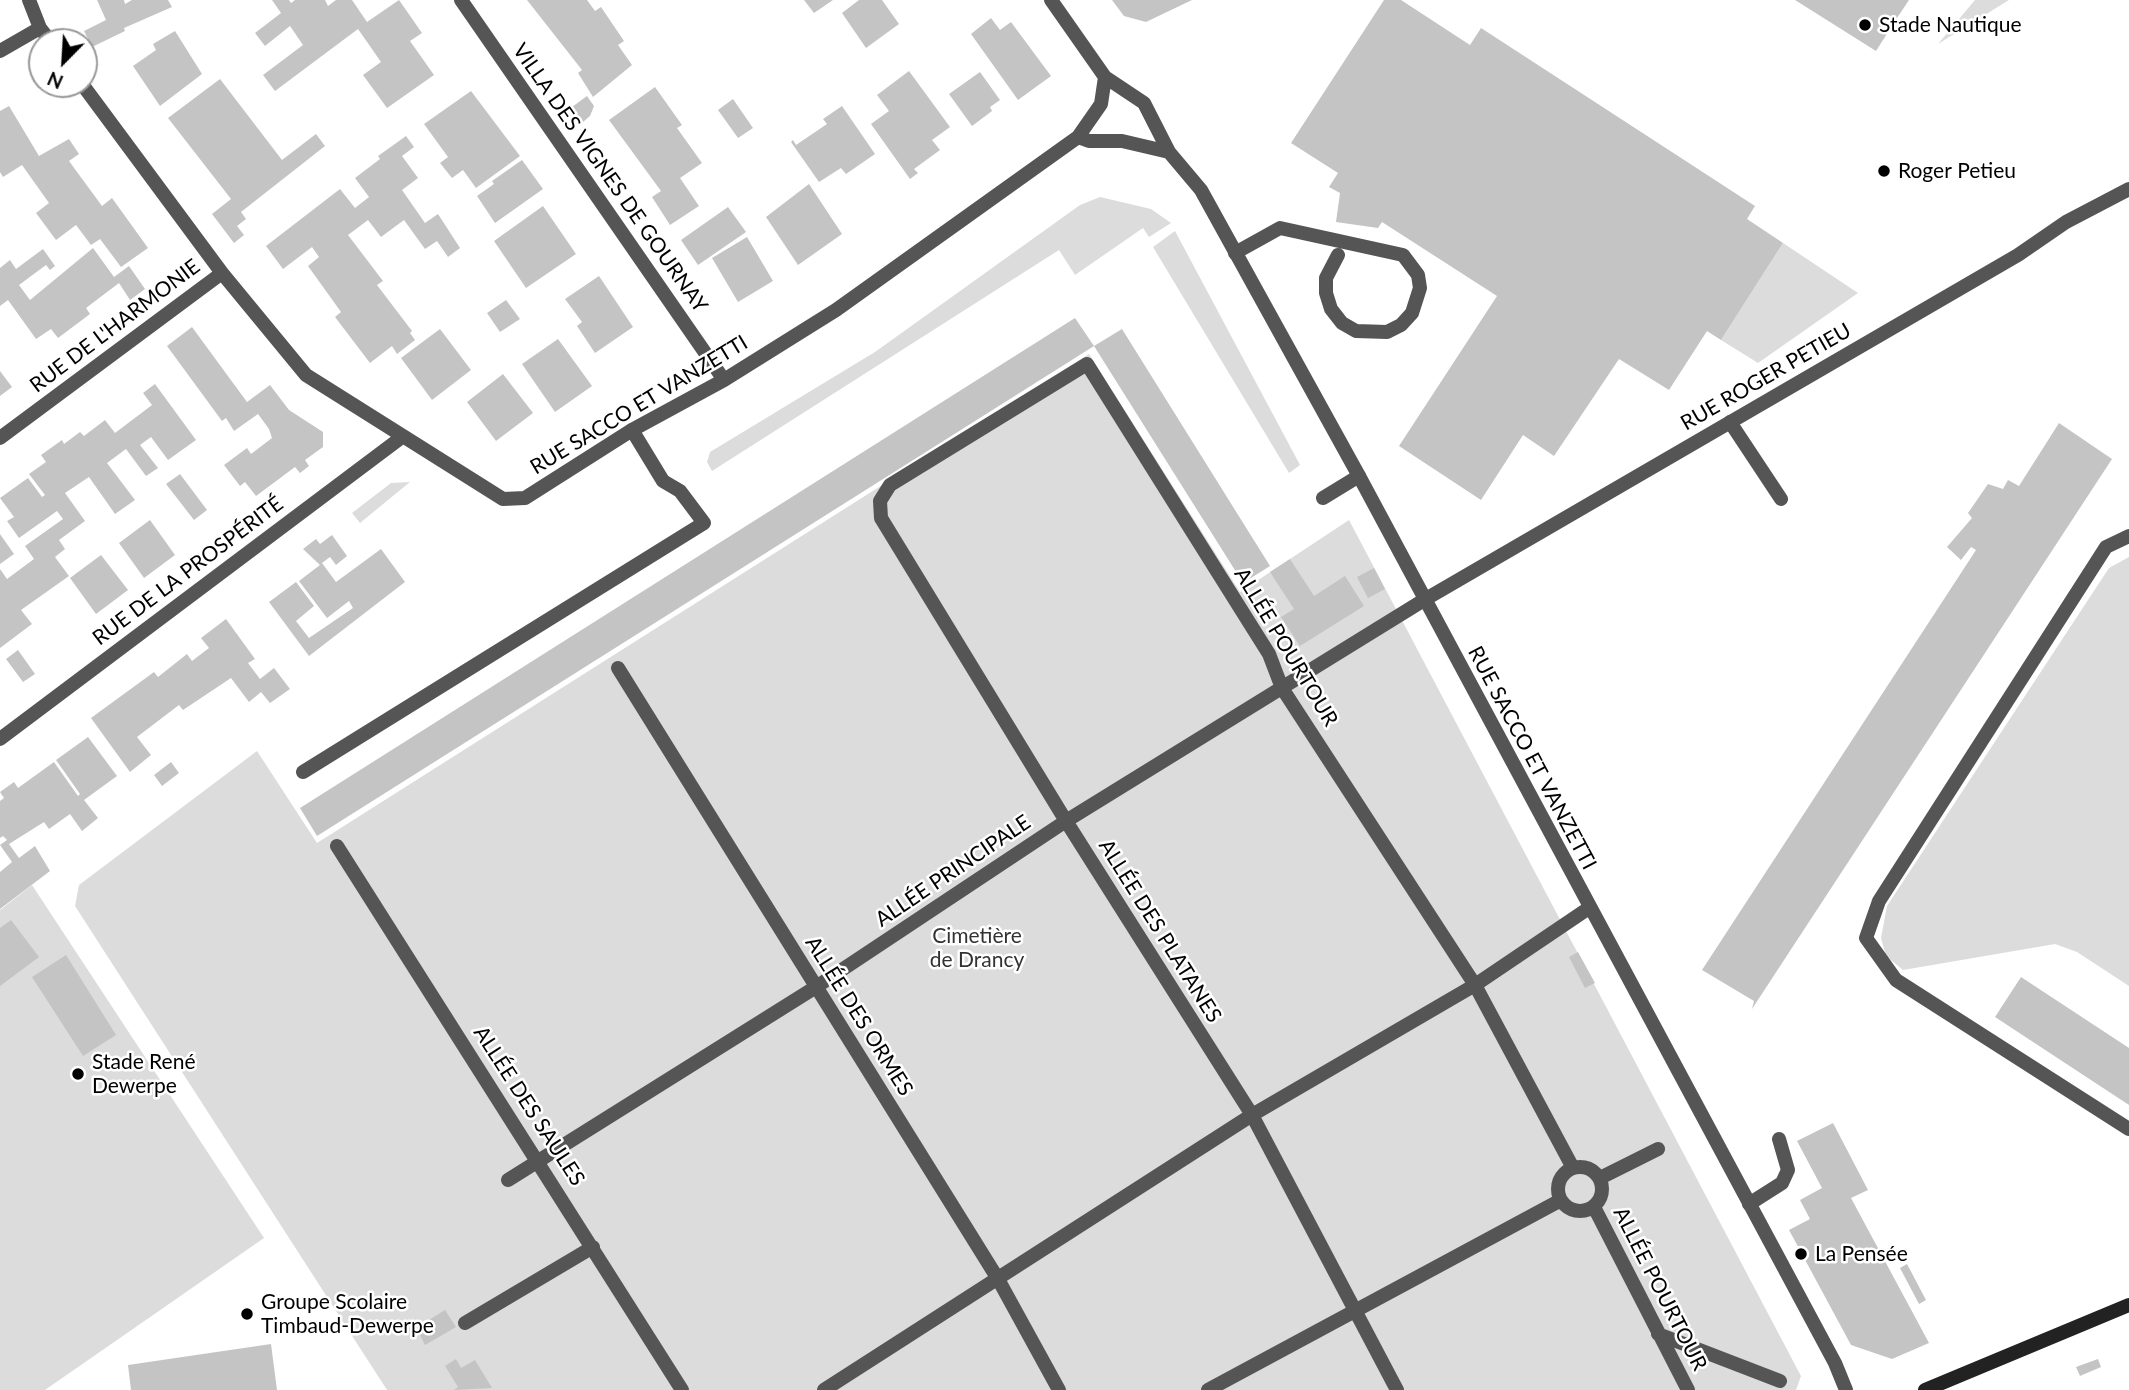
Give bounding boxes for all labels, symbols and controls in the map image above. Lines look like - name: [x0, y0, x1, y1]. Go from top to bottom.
- place label: Stade Nautique: [1879, 12, 2021, 38]
- marker: Stade Nautique: [1857, 17, 1873, 33]
- north arrow: [28, 28, 98, 98]
- street label: VILLA DES VIGNES DE GOURNAY: [507, 39, 713, 317]
- text: N: [44, 67, 66, 94]
- place label: Roger Petieu: [1898, 158, 2016, 184]
- marker: Roger Petieu: [1876, 163, 1892, 179]
- street label: RUE DE L'HARMONIE: [25, 254, 205, 398]
- street label: RUE ROGER PETIEU: [1676, 318, 1856, 436]
- street label: RUE SACCO ET VANZETTI: [526, 330, 752, 480]
- street label: RUE DE LA PROSPÉRITÉ: [88, 491, 288, 651]
- street label: ALLÉE POURTOUR: [1229, 563, 1343, 731]
- street label: RUE SACCO ET VANZETTI: [1462, 642, 1602, 874]
- street label: ALLÉE PRINCIPALE: [871, 810, 1035, 932]
- street label: ALLÉE DES PLATANES: [1093, 835, 1227, 1027]
- park label: Cimetière de Drancy: [930, 923, 1024, 973]
- street label: ALLÉE DES ORMES: [800, 932, 918, 1100]
- street label: ALLÉE DES SAULES: [468, 1022, 590, 1190]
- place label: Stade René Dewerpe: [92, 1049, 195, 1099]
- marker: Stade René Dewerpe: [70, 1066, 86, 1082]
- street label: ALLÉE POURTOUR: [1608, 1203, 1712, 1375]
- place label: La Pensée: [1815, 1241, 1908, 1267]
- marker: La Pensée: [1793, 1246, 1809, 1262]
- place label: Groupe Scolaire Timbaud-Dewerpe: [261, 1289, 434, 1339]
- marker: Groupe Scolaire Timbaud-Dewerpe: [239, 1306, 255, 1322]

